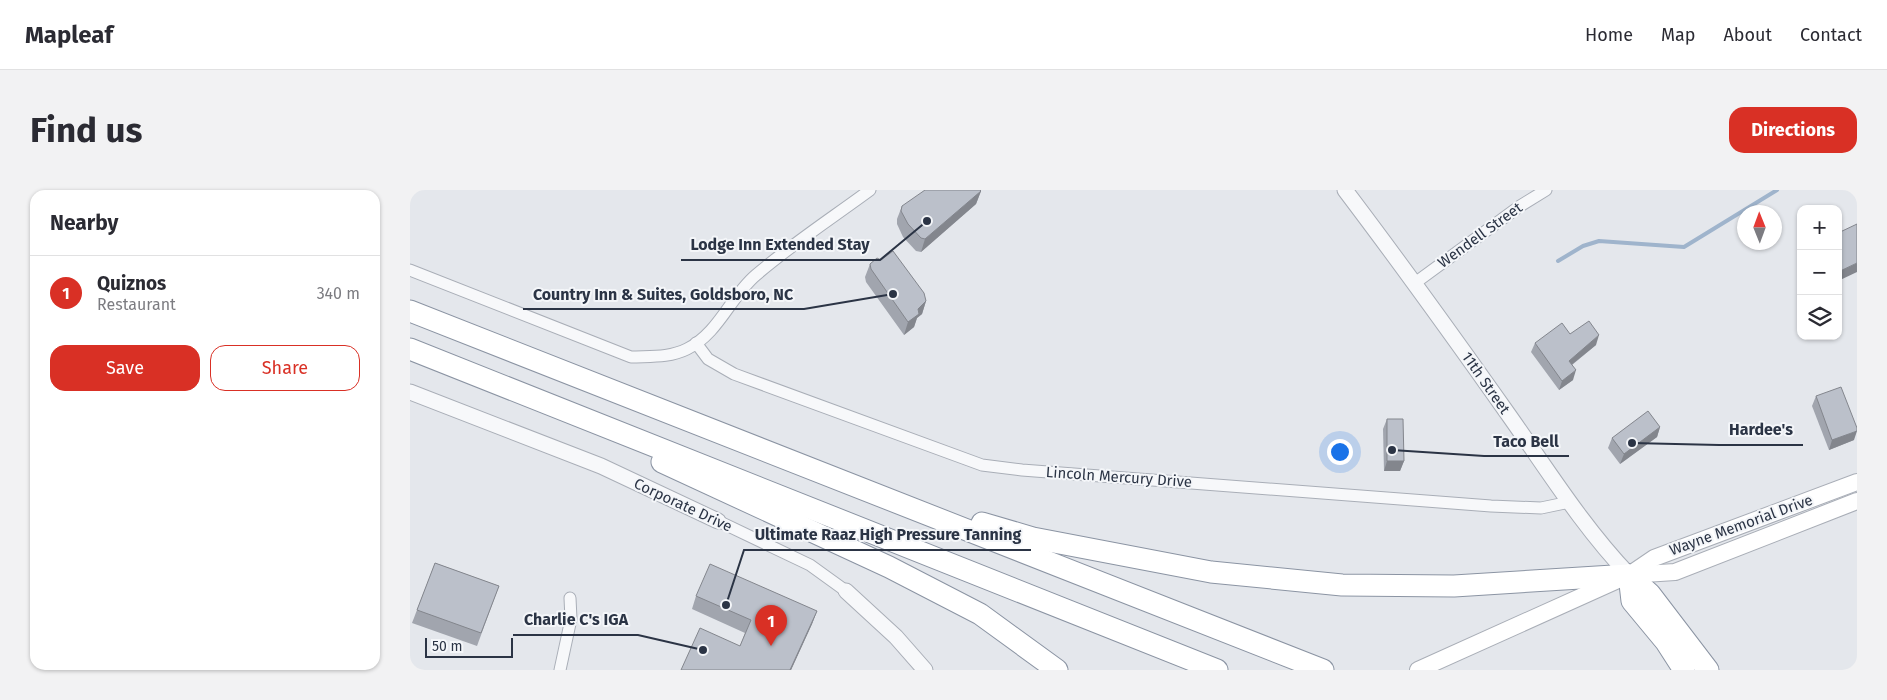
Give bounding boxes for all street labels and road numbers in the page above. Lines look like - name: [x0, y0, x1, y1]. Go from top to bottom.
- street label: Wendell Street: [1434, 198, 1526, 272]
- street label: 11th Street: [1458, 348, 1514, 418]
- street label: Lincoln Mercury Drive: [1045, 463, 1193, 491]
- street label: Corporate Drive: [631, 474, 735, 536]
- street label: Wayne Memorial Drive: [1667, 491, 1815, 559]

